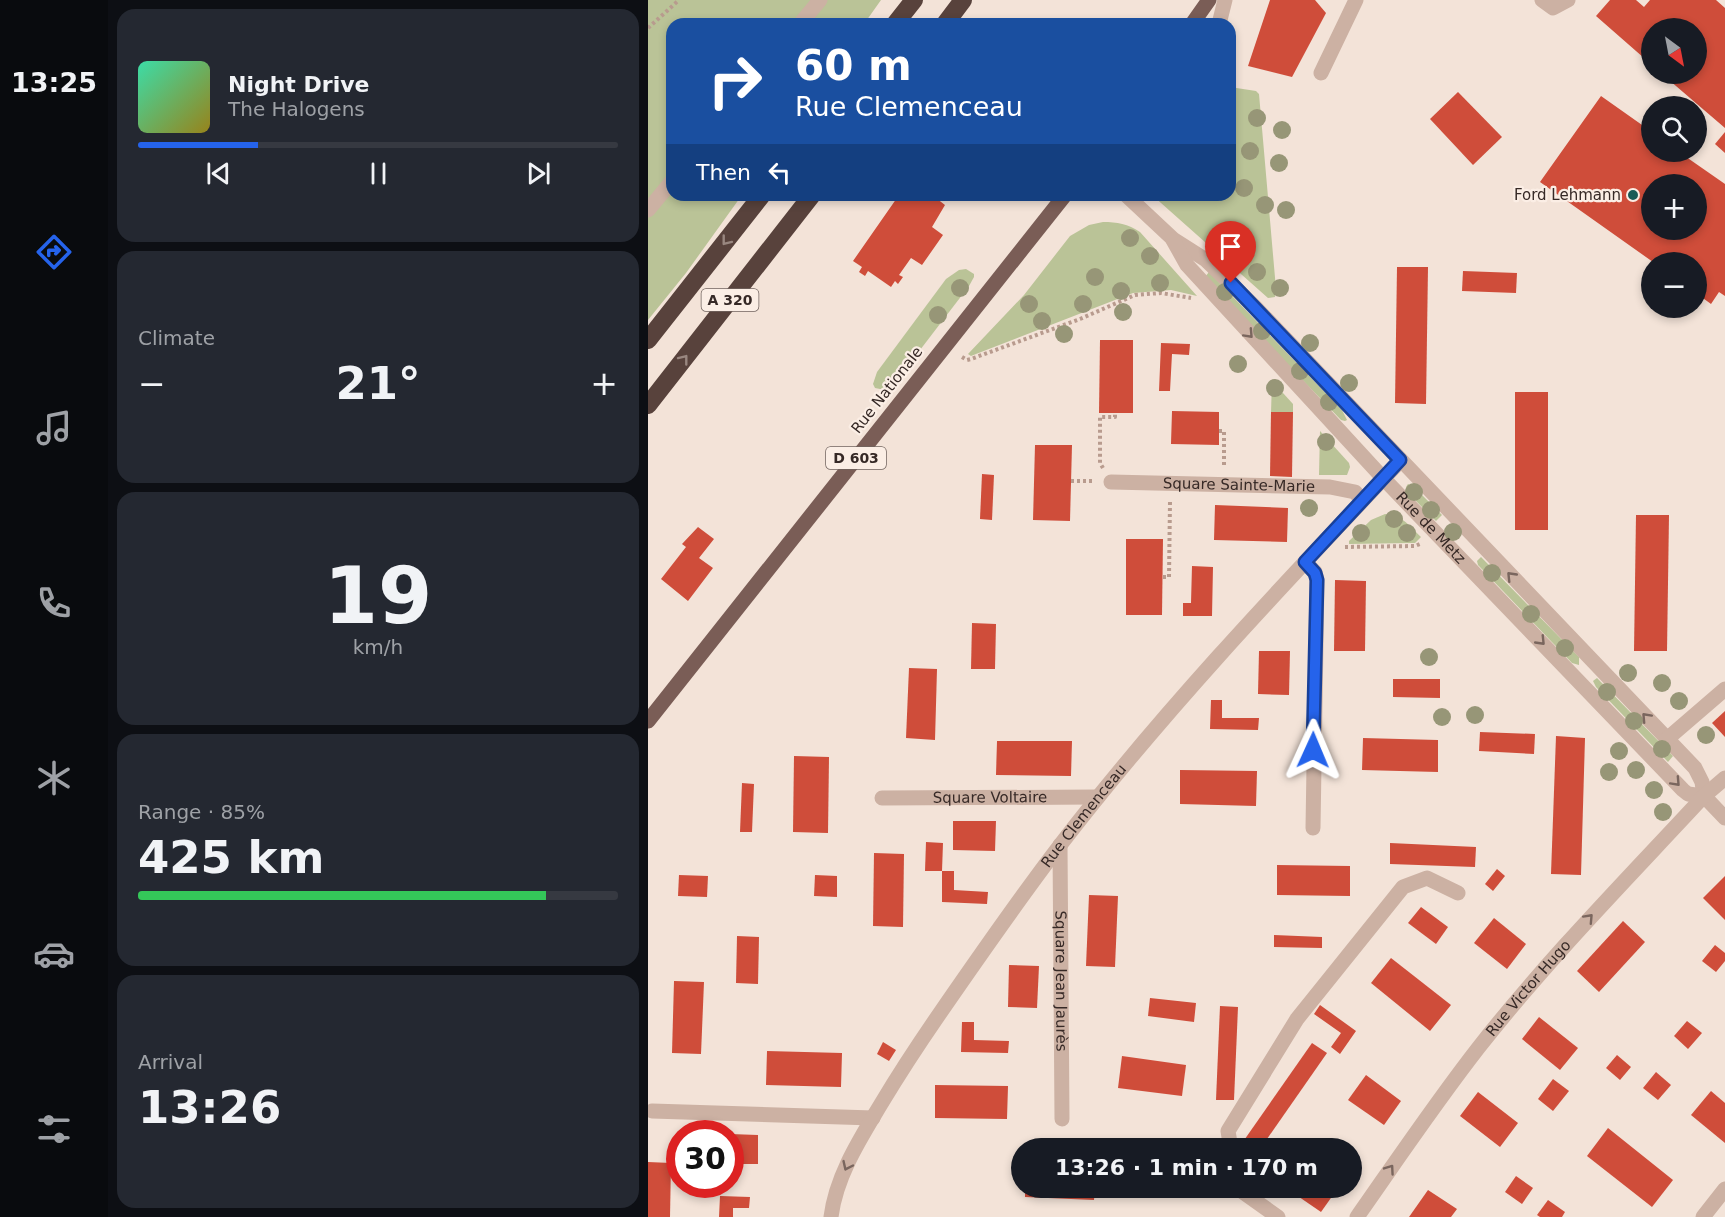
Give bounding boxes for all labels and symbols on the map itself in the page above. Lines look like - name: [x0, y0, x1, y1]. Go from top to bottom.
- north arrow: [1641, 18, 1707, 84]
- place label: Ford Lehmann: [1514, 186, 1621, 204]
- marker: Ford Lehmann: [1626, 188, 1640, 202]
- pin: [1205, 221, 1256, 283]
- one-way arrow: [722, 234, 733, 245]
- road number: A 320: [702, 289, 758, 311]
- one-way arrow: [1242, 327, 1253, 337]
- street label: Rue Nationale: [848, 343, 926, 437]
- one-way arrow: [677, 355, 688, 366]
- road number: D 603: [826, 447, 886, 469]
- street label: Square Sainte-Marie: [1163, 474, 1315, 496]
- street label: Rue de Metz: [1392, 488, 1469, 567]
- one-way arrow: [1507, 572, 1518, 583]
- one-way arrow: [1533, 634, 1544, 645]
- one-way arrow: [1642, 713, 1653, 723]
- position arrow: [1281, 718, 1345, 782]
- street label: Rue Clemenceau: [1037, 761, 1130, 871]
- one-way arrow: [1668, 775, 1679, 786]
- street label: Square Voltaire: [933, 788, 1047, 807]
- street label: Square Jean Jaurès: [1051, 910, 1071, 1052]
- one-way arrow: [1582, 914, 1593, 924]
- street label: Rue Victor Hugo: [1482, 936, 1575, 1040]
- speed limit sign: 30: [666, 1120, 744, 1198]
- one-way arrow: [842, 1159, 854, 1170]
- one-way arrow: [1383, 1165, 1394, 1176]

